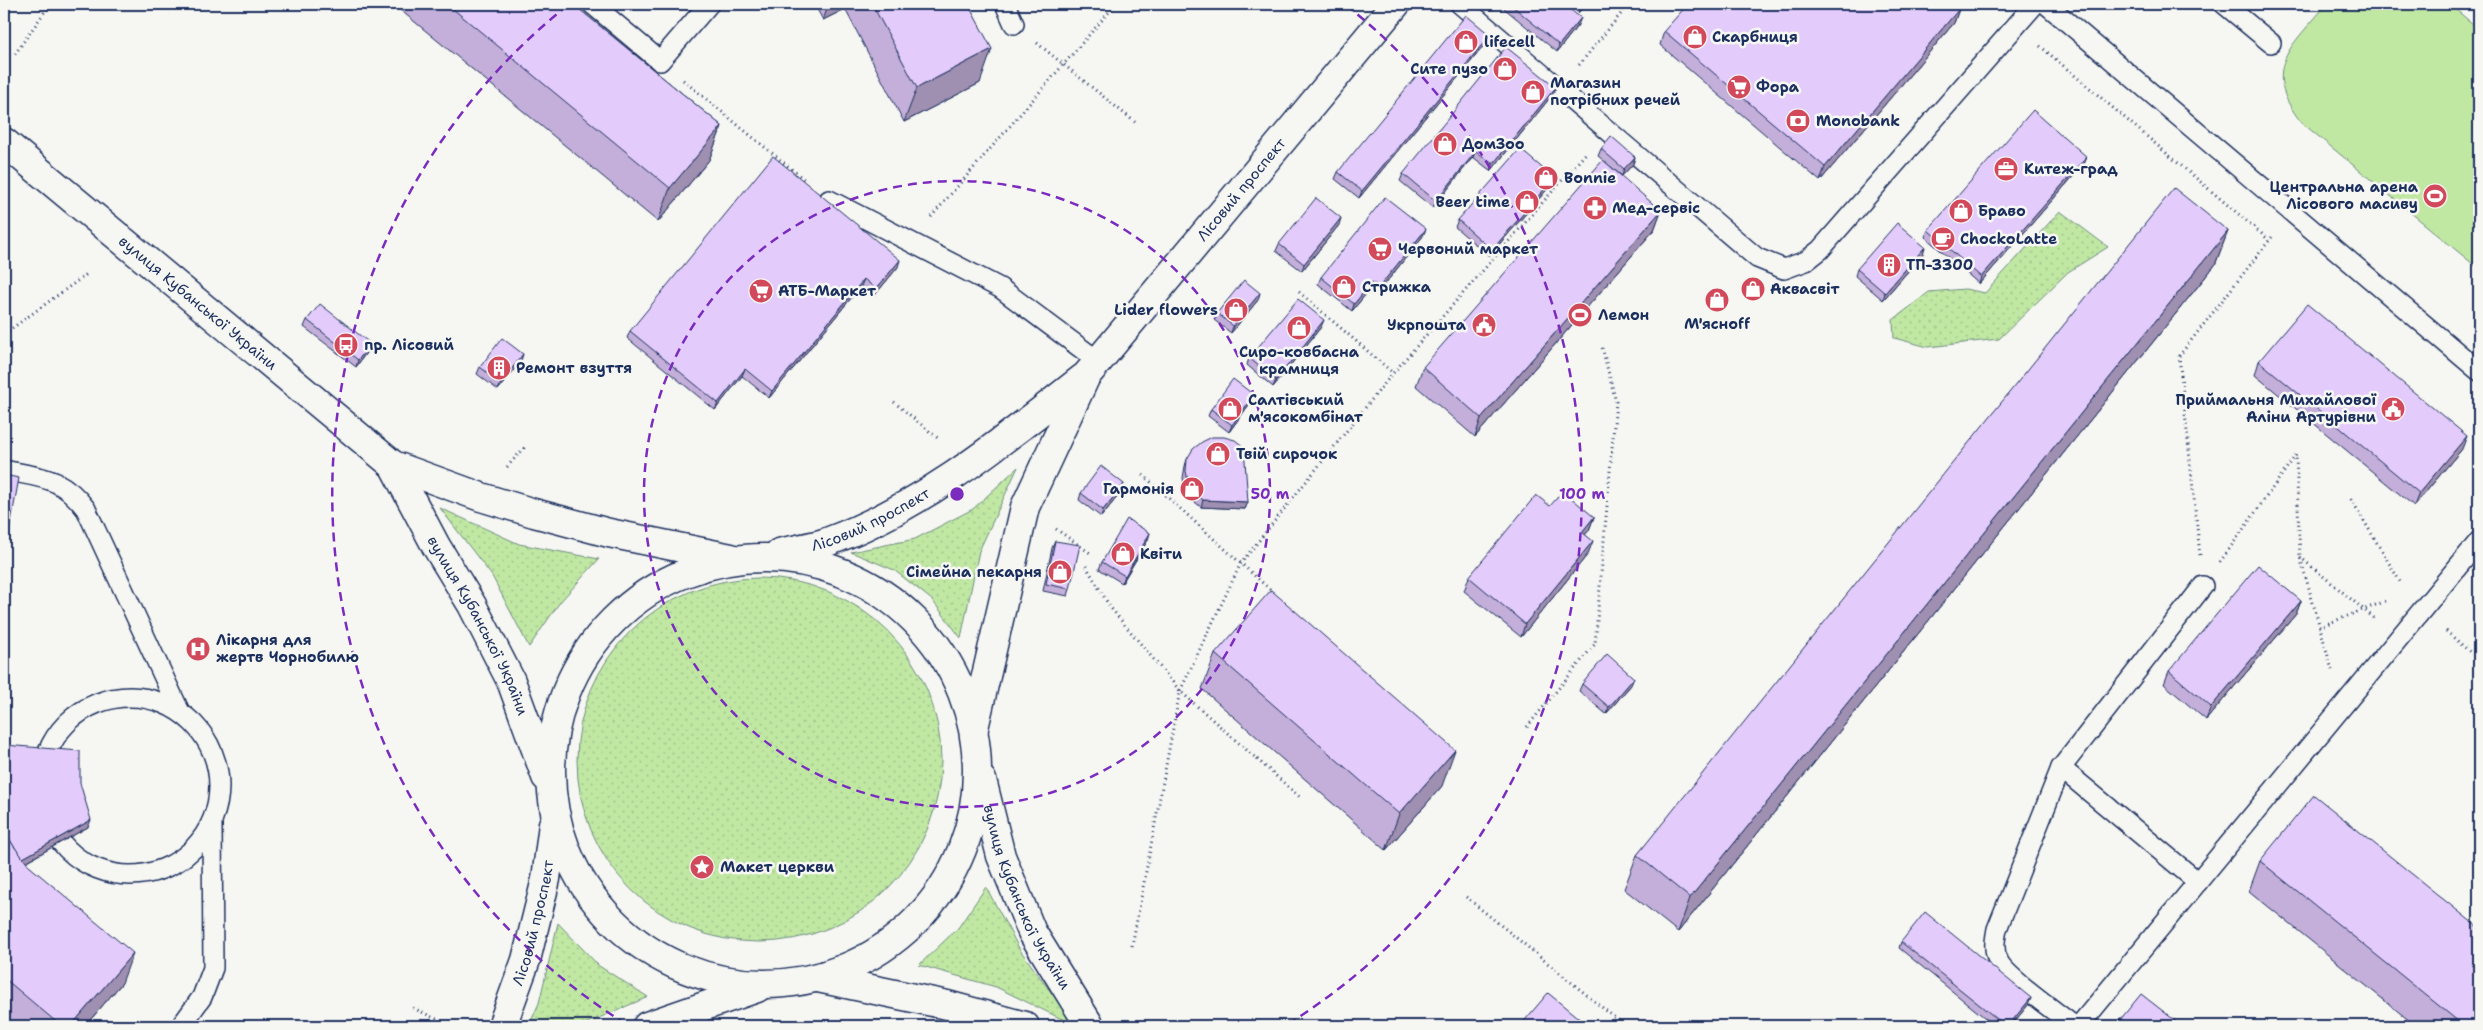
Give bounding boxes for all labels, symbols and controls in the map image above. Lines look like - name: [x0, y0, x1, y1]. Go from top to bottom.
- shop icon: Скарбниця: [1682, 24, 1708, 50]
- place label: Скарбниця: [1712, 27, 1798, 47]
- shop icon: lifecell: [1453, 29, 1479, 55]
- place label: lifecell: [1484, 32, 1535, 52]
- shop icon: Сите пузо: [1492, 56, 1518, 82]
- place label: Сите пузо: [1410, 59, 1488, 79]
- place label: Магазин потрібних речей: [1550, 73, 1681, 110]
- supermarket icon: Фора: [1726, 74, 1752, 100]
- place label: Фора: [1756, 77, 1800, 97]
- shop icon: Магазин потрібних речей: [1520, 79, 1546, 105]
- bank icon: Monobank: [1785, 108, 1811, 134]
- place label: Monobank: [1816, 111, 1900, 131]
- shop icon: ДомЗоо: [1432, 131, 1458, 157]
- street label: Лісовий проспект: [1192, 133, 1291, 245]
- place label: ДомЗоо: [1462, 134, 1525, 154]
- office icon: Китеж-град: [1993, 156, 2019, 182]
- place label: Китеж-град: [2024, 159, 2118, 179]
- shop icon: Bonnie: [1533, 165, 1559, 191]
- place label: Bonnie: [1564, 168, 1616, 188]
- place label: Центральна арена Лісового масиву: [2270, 177, 2419, 214]
- sports icon: Центральна арена Лісового масиву: [2422, 183, 2448, 209]
- shop icon: Beer time: [1514, 189, 1540, 215]
- place label: Beer time: [1435, 192, 1510, 212]
- pharmacy icon: Мед-сервіс: [1582, 195, 1608, 221]
- place label: Мед-сервіс: [1612, 198, 1700, 218]
- shop icon: Браво: [1948, 198, 1974, 224]
- place label: Браво: [1978, 201, 2026, 221]
- cafe icon: ChockoLatte: [1930, 226, 1956, 252]
- place label: ChockoLatte: [1960, 229, 2057, 249]
- street label: вулиця Кубанської України: [114, 231, 282, 375]
- supermarket icon: Червоний маркет: [1367, 236, 1393, 262]
- place label: Червоний маркет: [1398, 239, 1538, 259]
- building icon: ТП-3300: [1876, 252, 1902, 278]
- place label: ТП-3300: [1906, 255, 1973, 275]
- shop icon: Стрижка: [1331, 274, 1357, 300]
- shop icon: Аквасвіт: [1740, 276, 1766, 302]
- place label: Стрижка: [1362, 277, 1432, 297]
- supermarket icon: АТБ-Маркет: [748, 278, 774, 304]
- place label: Аквасвіт: [1770, 279, 1839, 299]
- place label: АТБ-Маркет: [778, 281, 876, 301]
- shop icon: М'яснoff: [1704, 287, 1730, 313]
- shop icon: Lider flowers: [1223, 297, 1249, 323]
- place label: Lider flowers: [1114, 300, 1218, 320]
- sports icon: Лемон: [1567, 302, 1593, 328]
- place label: Лемон: [1598, 305, 1649, 325]
- public building icon: Укрпошта: [1471, 312, 1497, 338]
- place label: М'яснoff: [1684, 314, 1751, 334]
- shop icon: Сиро-ковбасна крамниця: [1286, 315, 1312, 341]
- place label: Укрпошта: [1387, 315, 1467, 335]
- bus stop icon: пр. Лісовий: [333, 332, 359, 358]
- place label: пр. Лісовий: [364, 335, 454, 355]
- place label: Сиро-ковбасна крамниця: [1239, 342, 1360, 379]
- building icon: Ремонт взуття: [486, 355, 512, 381]
- place label: Ремонт взуття: [516, 358, 632, 378]
- place label: Салтівський м'ясокомбінат: [1248, 390, 1363, 427]
- place label: Приймальня Михайлової Аліни Артурівни: [2176, 390, 2377, 427]
- shop icon: Салтівський м'ясокомбінат: [1217, 396, 1243, 422]
- public building icon: Приймальня Михайлової Аліни Артурівни: [2380, 396, 2406, 422]
- shop icon: Твій сирочок: [1205, 441, 1231, 467]
- place label: Твій сирочок: [1236, 444, 1338, 464]
- shop icon: Гармонія: [1179, 476, 1205, 502]
- place label: Гармонія: [1103, 479, 1174, 499]
- street label: Лісовий проспект: [809, 483, 934, 556]
- text: 50 m: [1251, 484, 1290, 504]
- text: 100 m: [1559, 484, 1605, 504]
- centre of rings: [948, 485, 966, 503]
- street label: вулиця Кубанської України: [423, 533, 533, 718]
- shop icon: Квіти: [1110, 541, 1136, 567]
- place label: Квіти: [1140, 544, 1183, 564]
- shop icon: Сімейна пекарня: [1047, 559, 1073, 585]
- place label: Сімейна пекарня: [906, 562, 1042, 582]
- place label: Лікарня для жертв Чорнобилю: [216, 630, 359, 667]
- hospital icon: Лікарня для жертв Чорнобилю: [185, 636, 211, 662]
- street label: вулиця Кубанської України: [979, 803, 1075, 993]
- place icon: Макет церкви: [689, 854, 715, 880]
- place label: Макет церкви: [720, 857, 835, 877]
- street label: Лісовий проспект: [507, 859, 558, 988]

